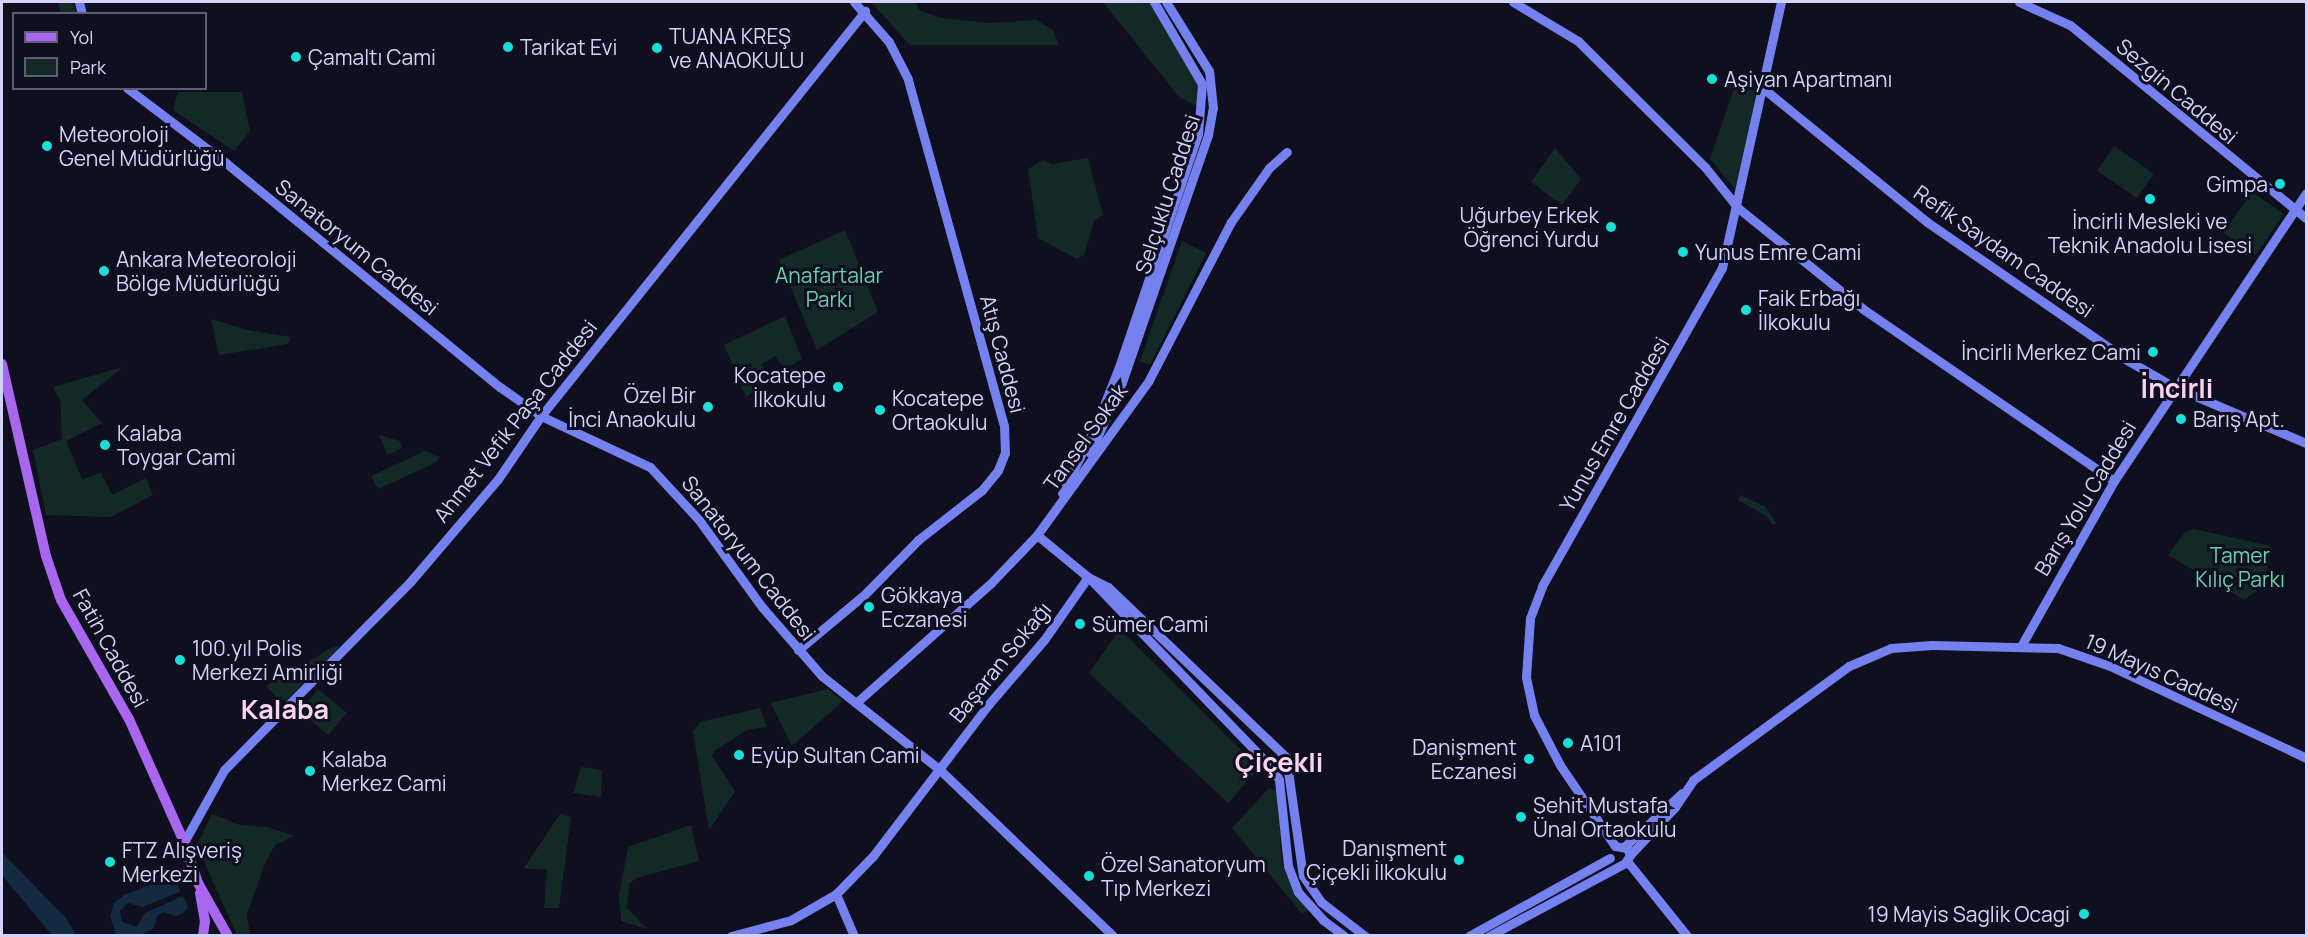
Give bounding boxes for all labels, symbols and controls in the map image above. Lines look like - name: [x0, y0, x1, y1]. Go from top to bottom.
- legend: [12, 12, 207, 90]
- place label: TUANA KREŞ ve ANAOKULU: [669, 23, 804, 73]
- text: Yol: [70, 25, 93, 49]
- street label: Sezgin Caddesi: [2111, 33, 2243, 149]
- place label: Tarikat Evi: [520, 34, 617, 60]
- marker: Tarikat Evi: [501, 40, 515, 54]
- marker: TUANA KREŞ ve ANAOKULU: [650, 41, 664, 55]
- place label: Çamaltı Cami: [308, 44, 436, 70]
- marker: Çamaltı Cami: [289, 50, 303, 64]
- text: Park: [70, 55, 106, 79]
- place label: Aşiyan Apartmanı: [1724, 66, 1892, 92]
- marker: Aşiyan Apartmanı: [1705, 72, 1719, 86]
- street label: Selçuklu Caddesi: [1129, 111, 1205, 277]
- place label: Meteoroloji Genel Müdürlüğü: [59, 121, 224, 171]
- marker: Meteoroloji Genel Müdürlüğü: [40, 139, 54, 153]
- place label: Gimpa: [2206, 171, 2268, 197]
- street label: Sanatoryum Caddesi: [271, 174, 443, 320]
- marker: Gimpa: [2273, 177, 2287, 191]
- street label: Refik Saydam Caddesi: [1909, 179, 2099, 323]
- marker: İncirli Mesleki ve Teknik Anadolu Lisesi: [2143, 192, 2157, 206]
- place label: Uğurbey Erkek Öğrenci Yurdu: [1460, 202, 1599, 252]
- place label: İncirli Mesleki ve Teknik Anadolu Lisesi: [2048, 208, 2252, 258]
- marker: Uğurbey Erkek Öğrenci Yurdu: [1604, 220, 1618, 234]
- place label: Yunus Emre Cami: [1695, 239, 1861, 265]
- marker: Yunus Emre Cami: [1676, 245, 1690, 259]
- place label: Ankara Meteoroloji Bölge Müdürlüğü: [116, 246, 297, 296]
- park label: Anafartalar Parkı: [775, 262, 883, 312]
- marker: Ankara Meteoroloji Bölge Müdürlüğü: [97, 264, 111, 278]
- place label: Faik Erbağı İlkokulu: [1758, 285, 1860, 335]
- street label: Atış Caddesi: [975, 292, 1031, 416]
- marker: Faik Erbağı İlkokulu: [1739, 303, 1753, 317]
- street label: Ahmet Vefik Paşa Caddesi: [428, 315, 602, 527]
- street label: Yunus Emre Caddesi: [1554, 332, 1674, 516]
- place label: İncirli Merkez Cami: [1961, 339, 2141, 365]
- marker: İncirli Merkez Cami: [2146, 345, 2160, 359]
- place label: Kocatepe İlkokulu: [734, 362, 826, 412]
- district label: İncirli: [2141, 372, 2213, 404]
- street label: Tansel Sokak: [1038, 379, 1132, 495]
- marker: Kocatepe İlkokulu: [831, 380, 845, 394]
- place label: Özel Bir İnci Anaokulu: [568, 382, 696, 432]
- place label: Kocatepe Ortaokulu: [892, 385, 988, 435]
- marker: Özel Bir İnci Anaokulu: [701, 400, 715, 414]
- marker: Kocatepe Ortaokulu: [873, 403, 887, 417]
- place label: Barış Apt.: [2193, 406, 2285, 432]
- marker: Barış Apt.: [2174, 412, 2188, 426]
- street label: Barış Yolu Caddesi: [2029, 416, 2141, 580]
- place label: Kalaba Toygar Cami: [117, 420, 236, 470]
- marker: Kalaba Toygar Cami: [98, 438, 112, 452]
- street label: Sanatoryum Caddesi: [677, 471, 821, 645]
- park label: Tamer Kılıç Parkı: [2195, 542, 2285, 592]
- place label: Gökkaya Eczanesi: [881, 582, 967, 632]
- street label: Fatih Caddesi: [68, 584, 154, 712]
- street label: Başaran Sokağı: [944, 597, 1056, 727]
- marker: Gökkaya Eczanesi: [862, 600, 876, 614]
- place label: Sümer Cami: [1092, 611, 1209, 637]
- marker: Sümer Cami: [1073, 617, 1087, 631]
- street label: 19 Mayıs Caddesi: [2081, 628, 2243, 718]
- place label: 100.yıl Polis Merkezi Amirliği: [192, 635, 343, 685]
- marker: 100.yıl Polis Merkezi Amirliği: [173, 653, 187, 667]
- district label: Kalaba: [241, 693, 329, 725]
- place label: A101: [1580, 730, 1622, 756]
- place label: Danişment Eczanesi: [1412, 734, 1517, 784]
- marker: A101: [1561, 736, 1575, 750]
- place label: Eyüp Sultan Cami: [751, 742, 920, 768]
- place label: Kalaba Merkez Cami: [322, 746, 447, 796]
- district label: Çiçekli: [1235, 746, 1323, 778]
- marker: Eyüp Sultan Cami: [732, 748, 746, 762]
- marker: Danişment Eczanesi: [1522, 752, 1536, 766]
- marker: Kalaba Merkez Cami: [303, 764, 317, 778]
- place label: Şehit Mustafa Ünal Ortaokulu: [1533, 792, 1677, 842]
- marker: Şehit Mustafa Ünal Ortaokulu: [1514, 810, 1528, 824]
- place label: Danışment Çiçekli İlkokulu: [1306, 835, 1447, 885]
- place label: FTZ Alışveriş Merkezi: [122, 837, 242, 887]
- place label: Özel Sanatoryum Tıp Merkezi: [1101, 851, 1266, 901]
- marker: Danışment Çiçekli İlkokulu: [1452, 853, 1466, 867]
- marker: FTZ Alışveriş Merkezi: [103, 855, 117, 869]
- marker: Özel Sanatoryum Tıp Merkezi: [1082, 869, 1096, 883]
- place label: 19 Mayis Saglik Ocagi: [1867, 901, 2070, 927]
- marker: 19 Mayis Saglik Ocagi: [2075, 905, 2093, 923]

